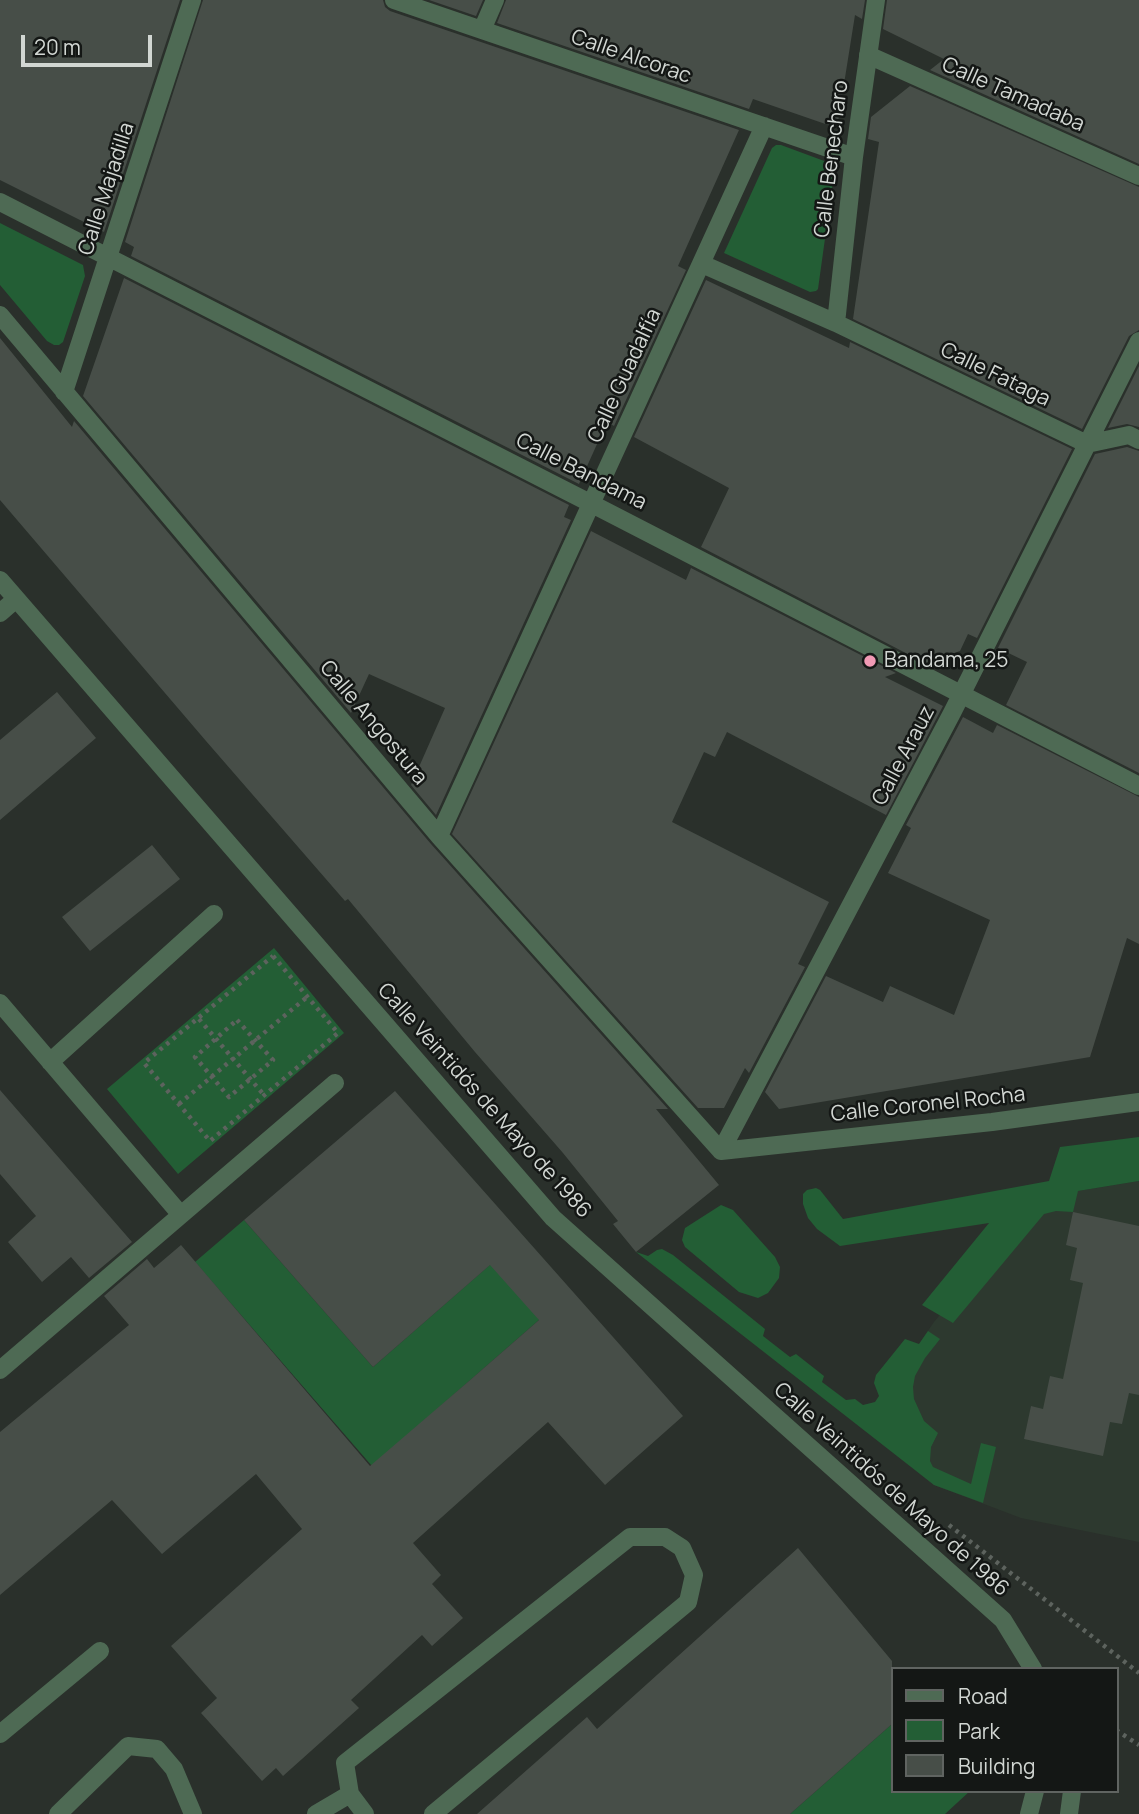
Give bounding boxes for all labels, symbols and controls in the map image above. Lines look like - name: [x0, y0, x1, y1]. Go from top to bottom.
- scale bar: [24, 21, 156, 65]
- street label: Calle Alcorac: [568, 25, 694, 89]
- text: 20 m: [34, 33, 81, 61]
- street label: Calle Tamadaba: [938, 52, 1088, 138]
- street label: Calle Benecharo: [810, 79, 854, 239]
- street label: Calle Majadilla: [74, 119, 140, 259]
- street label: Calle Guadalfía: [583, 305, 667, 447]
- street label: Calle Fataga: [936, 338, 1054, 412]
- street label: Calle Bandama: [511, 428, 651, 516]
- place label: Bandama, 25: [884, 648, 1008, 674]
- marker: Bandama, 25: [862, 653, 878, 669]
- street label: Calle Angostura: [314, 656, 432, 790]
- street label: Calle Arauz: [867, 702, 941, 810]
- street label: Calle Veintidós de Mayo de 1986: [372, 978, 596, 1224]
- street label: Calle Coronel Rocha: [830, 1082, 1026, 1128]
- street label: Calle Veintidós de Mayo de 1986: [768, 1378, 1014, 1602]
- legend: [890, 1667, 1118, 1793]
- text: Road: [958, 1682, 1008, 1710]
- text: Park: [958, 1717, 1000, 1745]
- text: Building: [958, 1752, 1035, 1780]

